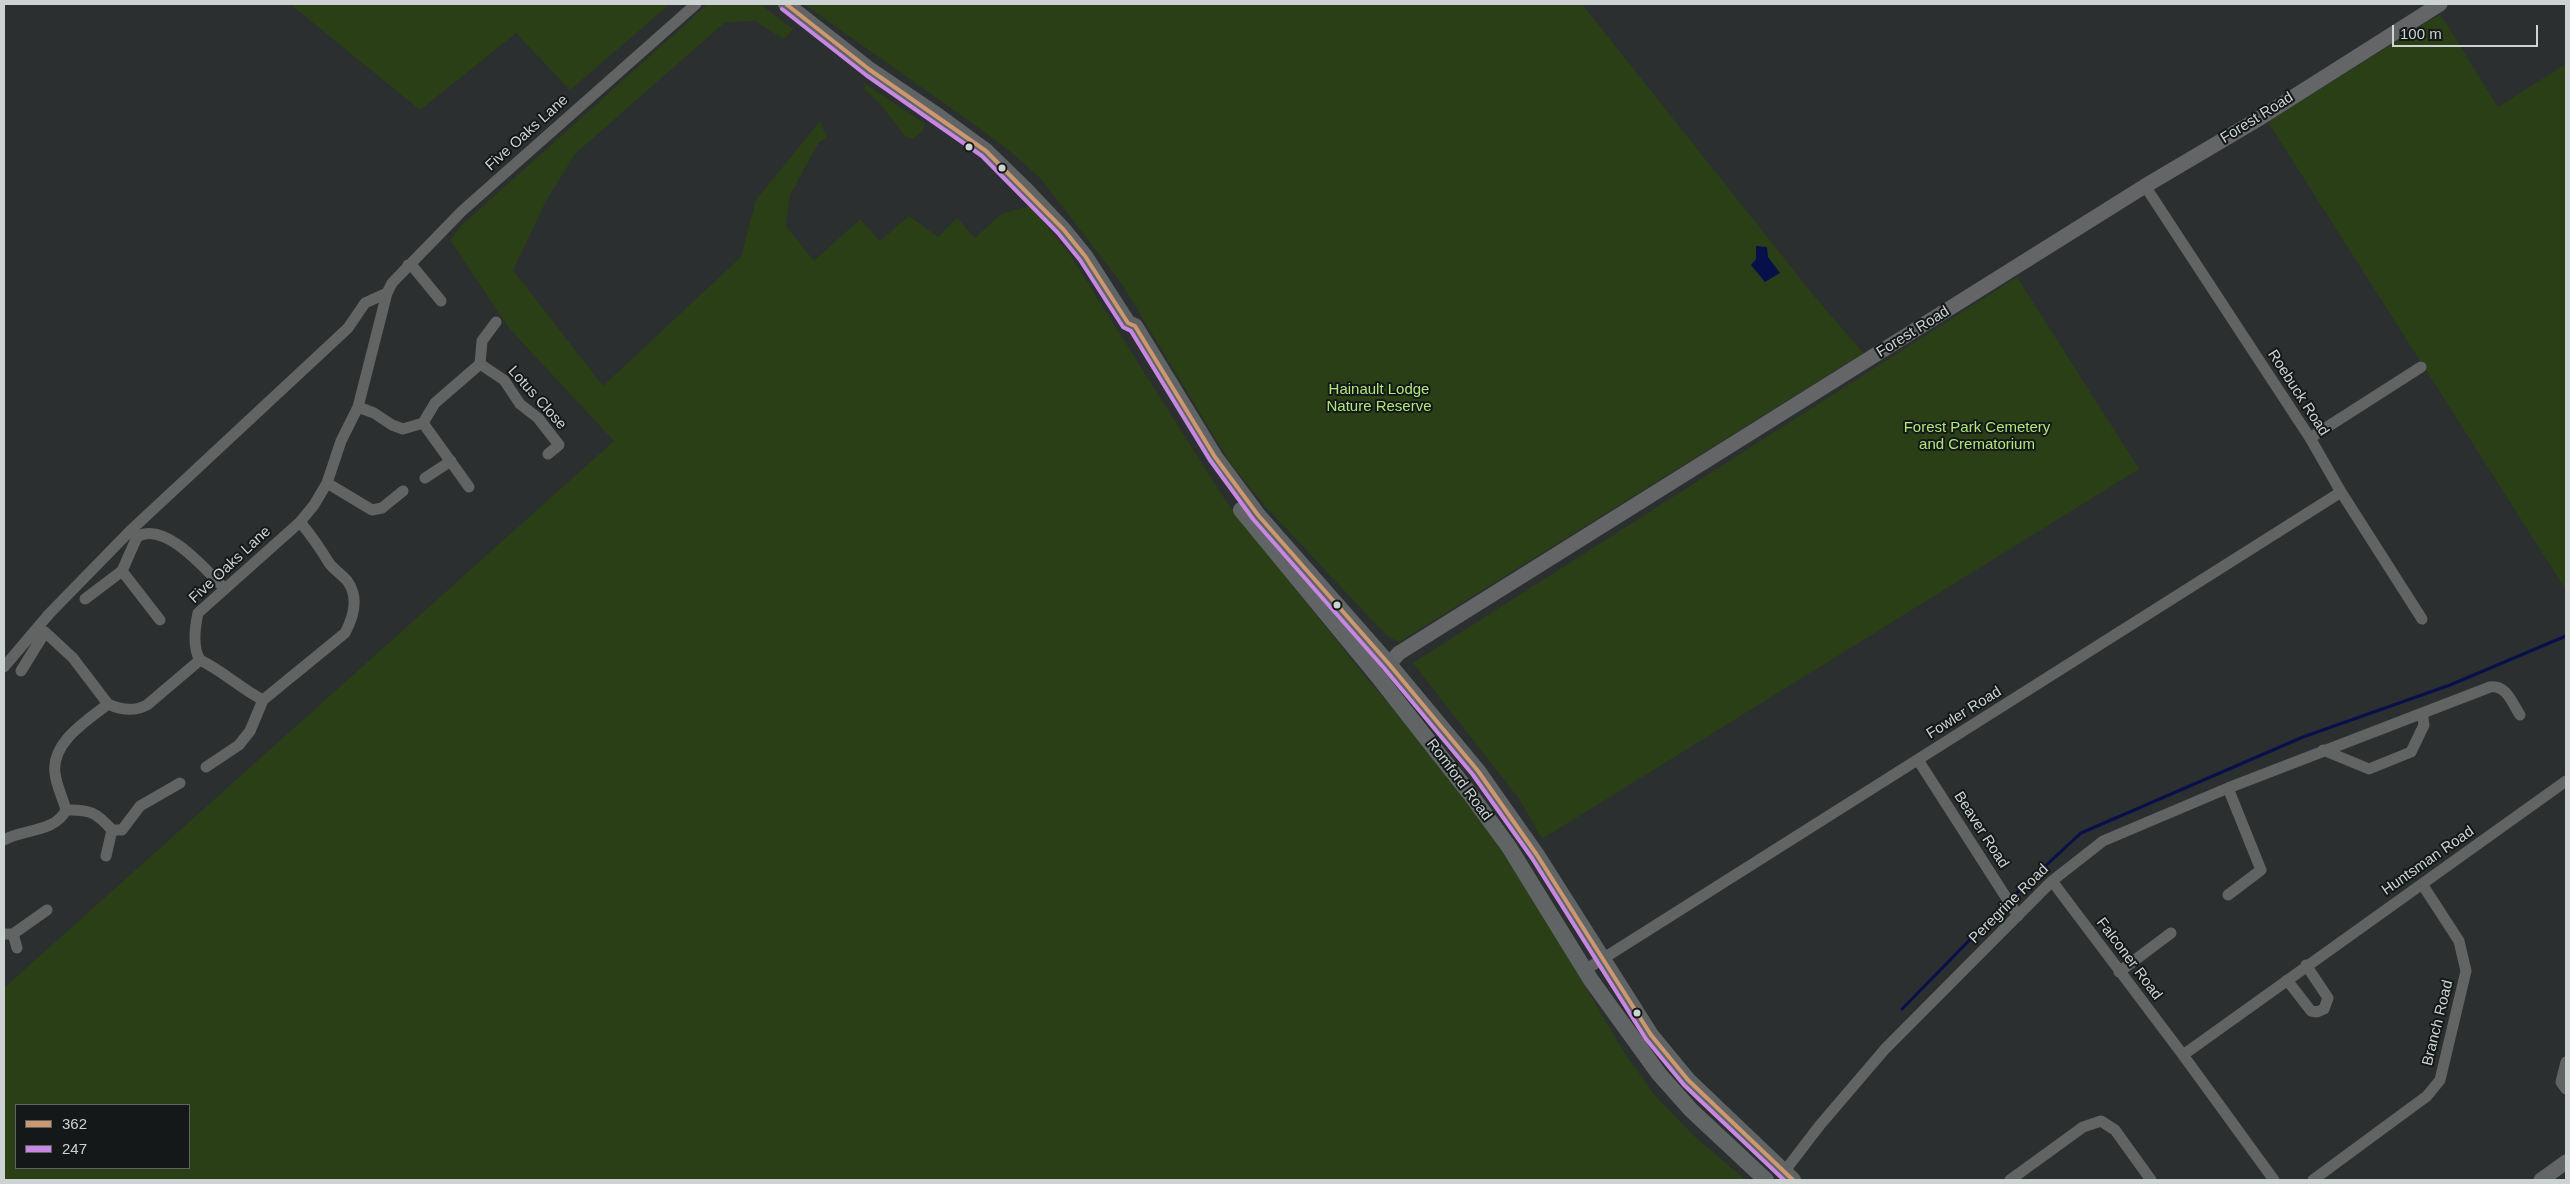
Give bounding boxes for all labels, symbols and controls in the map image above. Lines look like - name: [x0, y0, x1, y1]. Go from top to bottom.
- scale bar: [2395, 15, 2541, 47]
- text: 100 m: [2400, 25, 2442, 42]
- street label: Forest Road: [2217, 88, 2297, 148]
- street label: Five Oaks Lane: [482, 91, 572, 175]
- unlabelled marker: [964, 142, 974, 152]
- unlabelled marker: [997, 163, 1007, 173]
- street label: Forest Road: [1873, 302, 1953, 362]
- street label: Roebuck Road: [2263, 346, 2333, 440]
- street label: Lotus Close: [504, 363, 570, 433]
- park label: Hainault Lodge Nature Reserve: [1326, 381, 1432, 416]
- park label: Forest Park Cemetery and Crematorium: [1904, 419, 2050, 454]
- street label: Five Oaks Lane: [185, 523, 275, 607]
- unlabelled marker: [1332, 600, 1342, 610]
- street label: Fowler Road: [1923, 683, 2005, 743]
- street label: Romford Road: [1422, 736, 1496, 824]
- street label: Beaver Road: [1950, 788, 2012, 872]
- street label: Huntsman Road: [2378, 823, 2478, 899]
- street label: Peregrine Road: [1965, 860, 2053, 948]
- street label: Falconer Road: [2092, 914, 2166, 1004]
- street label: Branch Road: [2419, 978, 2457, 1068]
- unlabelled marker: [1632, 1008, 1642, 1018]
- legend: [15, 1104, 190, 1169]
- text: 362: [62, 1115, 87, 1132]
- text: 247: [62, 1140, 87, 1157]

